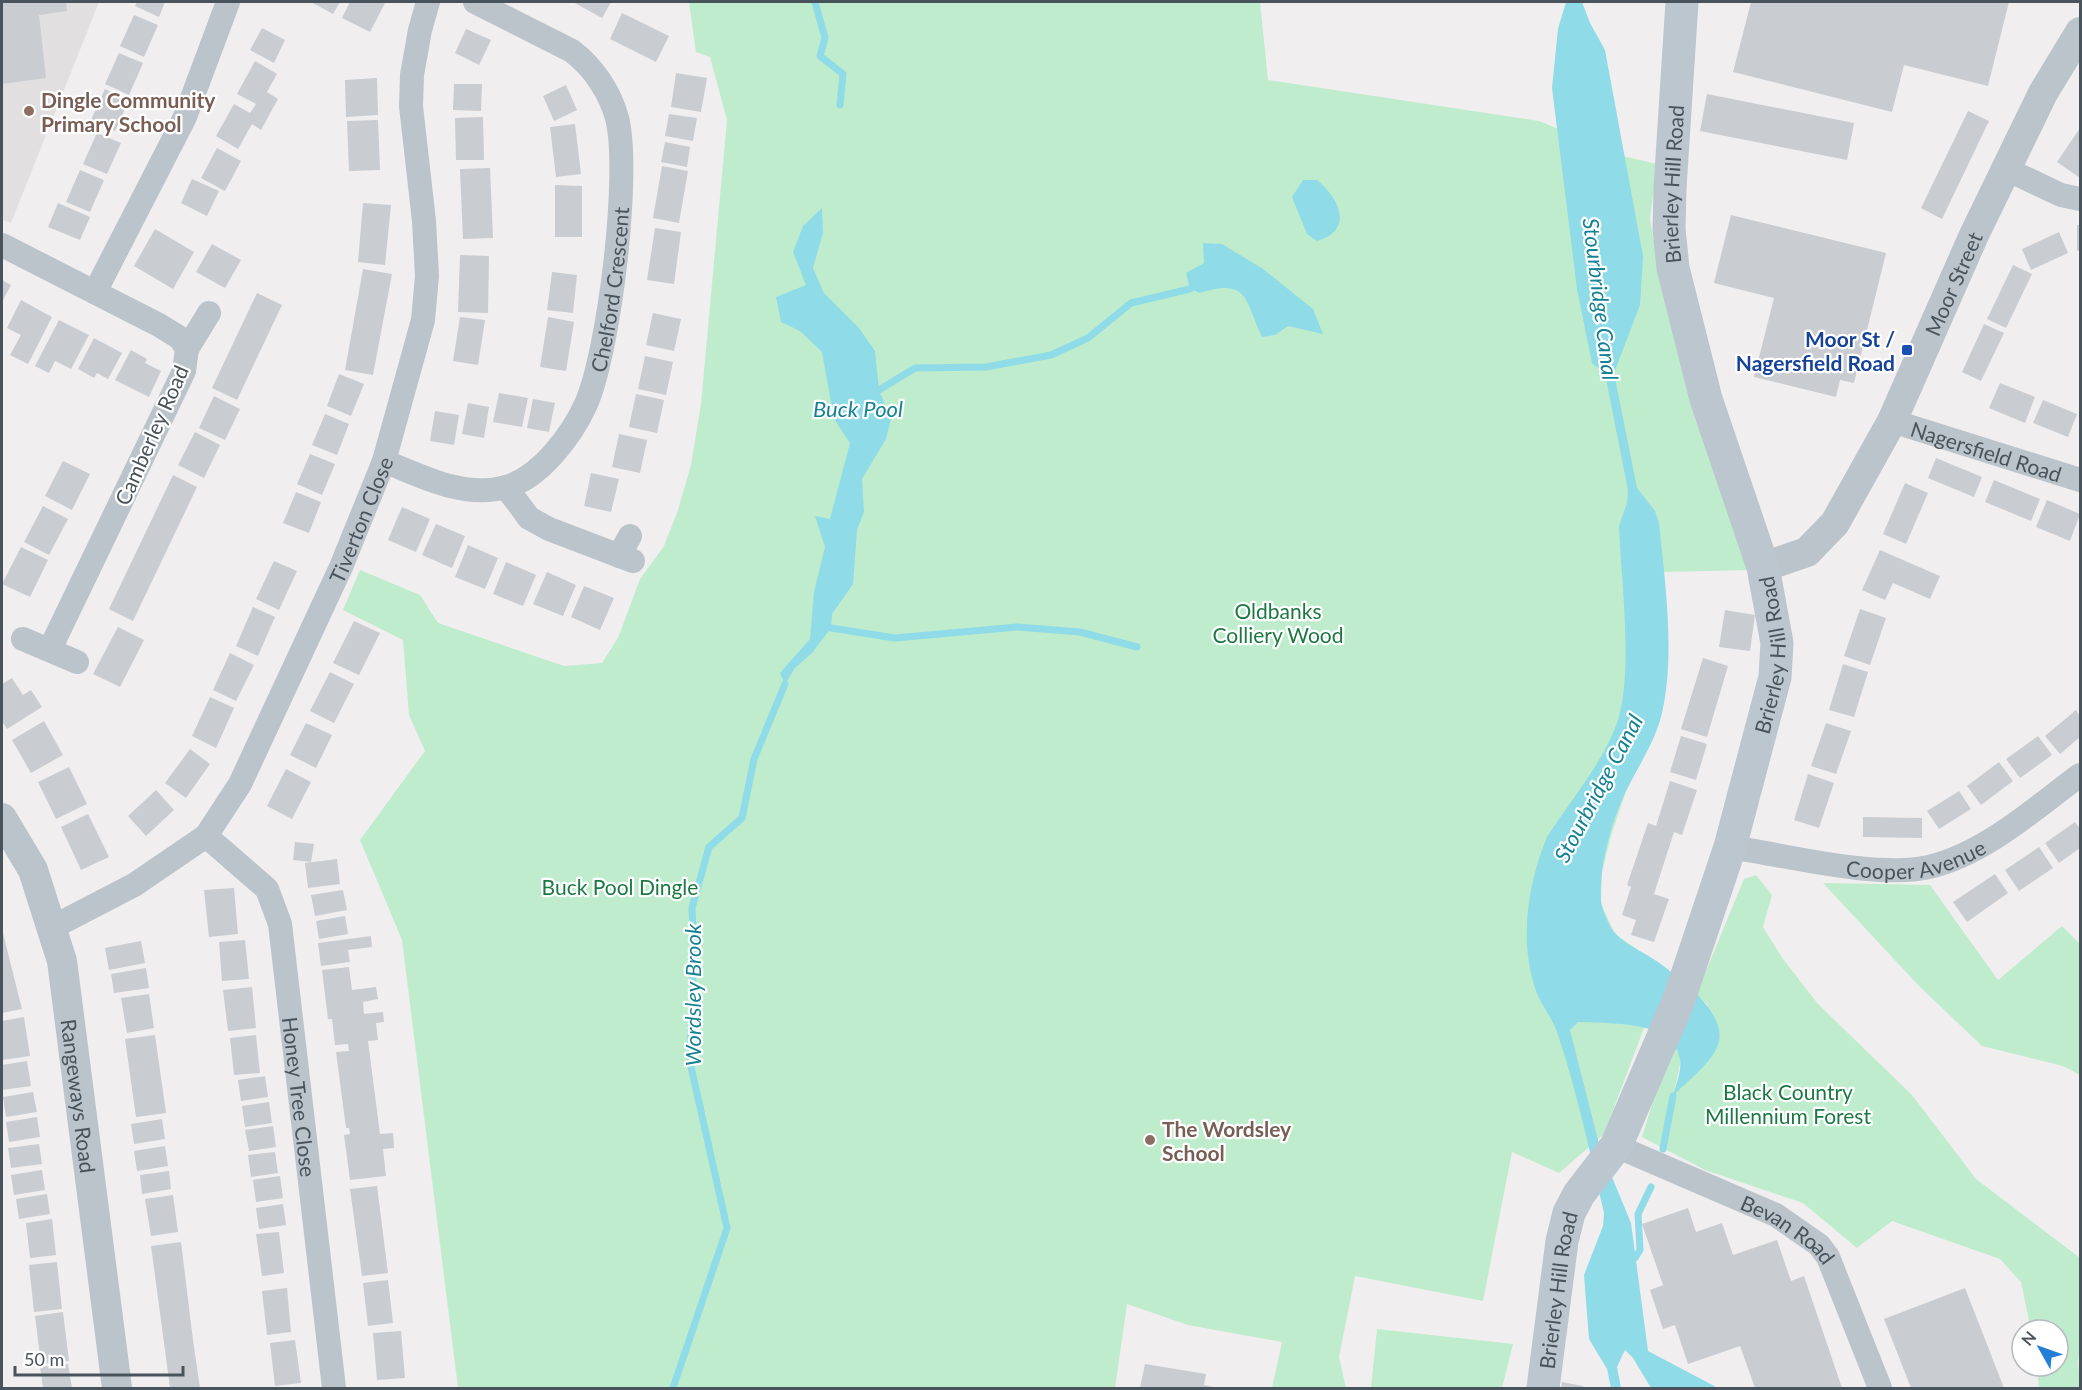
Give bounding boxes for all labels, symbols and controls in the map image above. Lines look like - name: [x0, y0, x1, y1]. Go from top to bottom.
- place label: Dingle Community Primary School: [41, 87, 216, 136]
- marker: Dingle Community Primary School: [22, 104, 36, 118]
- street label: Brierley Hill Road: [1656, 104, 1688, 265]
- street label: Chelford Crescent: [584, 206, 633, 375]
- water label: Stourbridge Canal: [1578, 216, 1624, 382]
- street label: Moor Street: [1919, 227, 1987, 339]
- place label: Moor St / Nagersfield Road: [1736, 326, 1895, 375]
- marker: Moor St / Nagersfield Road: [1900, 343, 1914, 357]
- street label: Camberley Road: [109, 361, 193, 509]
- water label: Buck Pool: [813, 395, 903, 422]
- street label: Nagersfield Road: [1908, 415, 2065, 486]
- street label: Tiverton Close: [323, 453, 397, 587]
- street label: Brierley Hill Road: [1748, 575, 1789, 736]
- park label: Oldbanks Colliery Wood: [1213, 598, 1343, 647]
- water label: Stourbridge Canal: [1548, 709, 1648, 867]
- street label: Cooper Avenue: [1845, 834, 1989, 883]
- park label: Buck Pool Dingle: [542, 874, 698, 899]
- water label: Wordsley Brook: [679, 923, 706, 1066]
- street label: Honey Tree Close: [278, 1015, 322, 1178]
- street label: Rangeways Road: [57, 1017, 102, 1174]
- park label: Black Country Millennium Forest: [1705, 1079, 1871, 1128]
- place label: The Wordsley School: [1162, 1116, 1292, 1165]
- marker: The Wordsley School: [1143, 1133, 1157, 1147]
- street label: Bevan Road: [1737, 1189, 1841, 1268]
- street label: Brierley Hill Road: [1533, 1209, 1581, 1370]
- north arrow: [2010, 1318, 2070, 1378]
- text: N: [2017, 1327, 2039, 1349]
- scale bar: [15, 1339, 183, 1377]
- text: 50 m: [24, 1348, 64, 1370]

